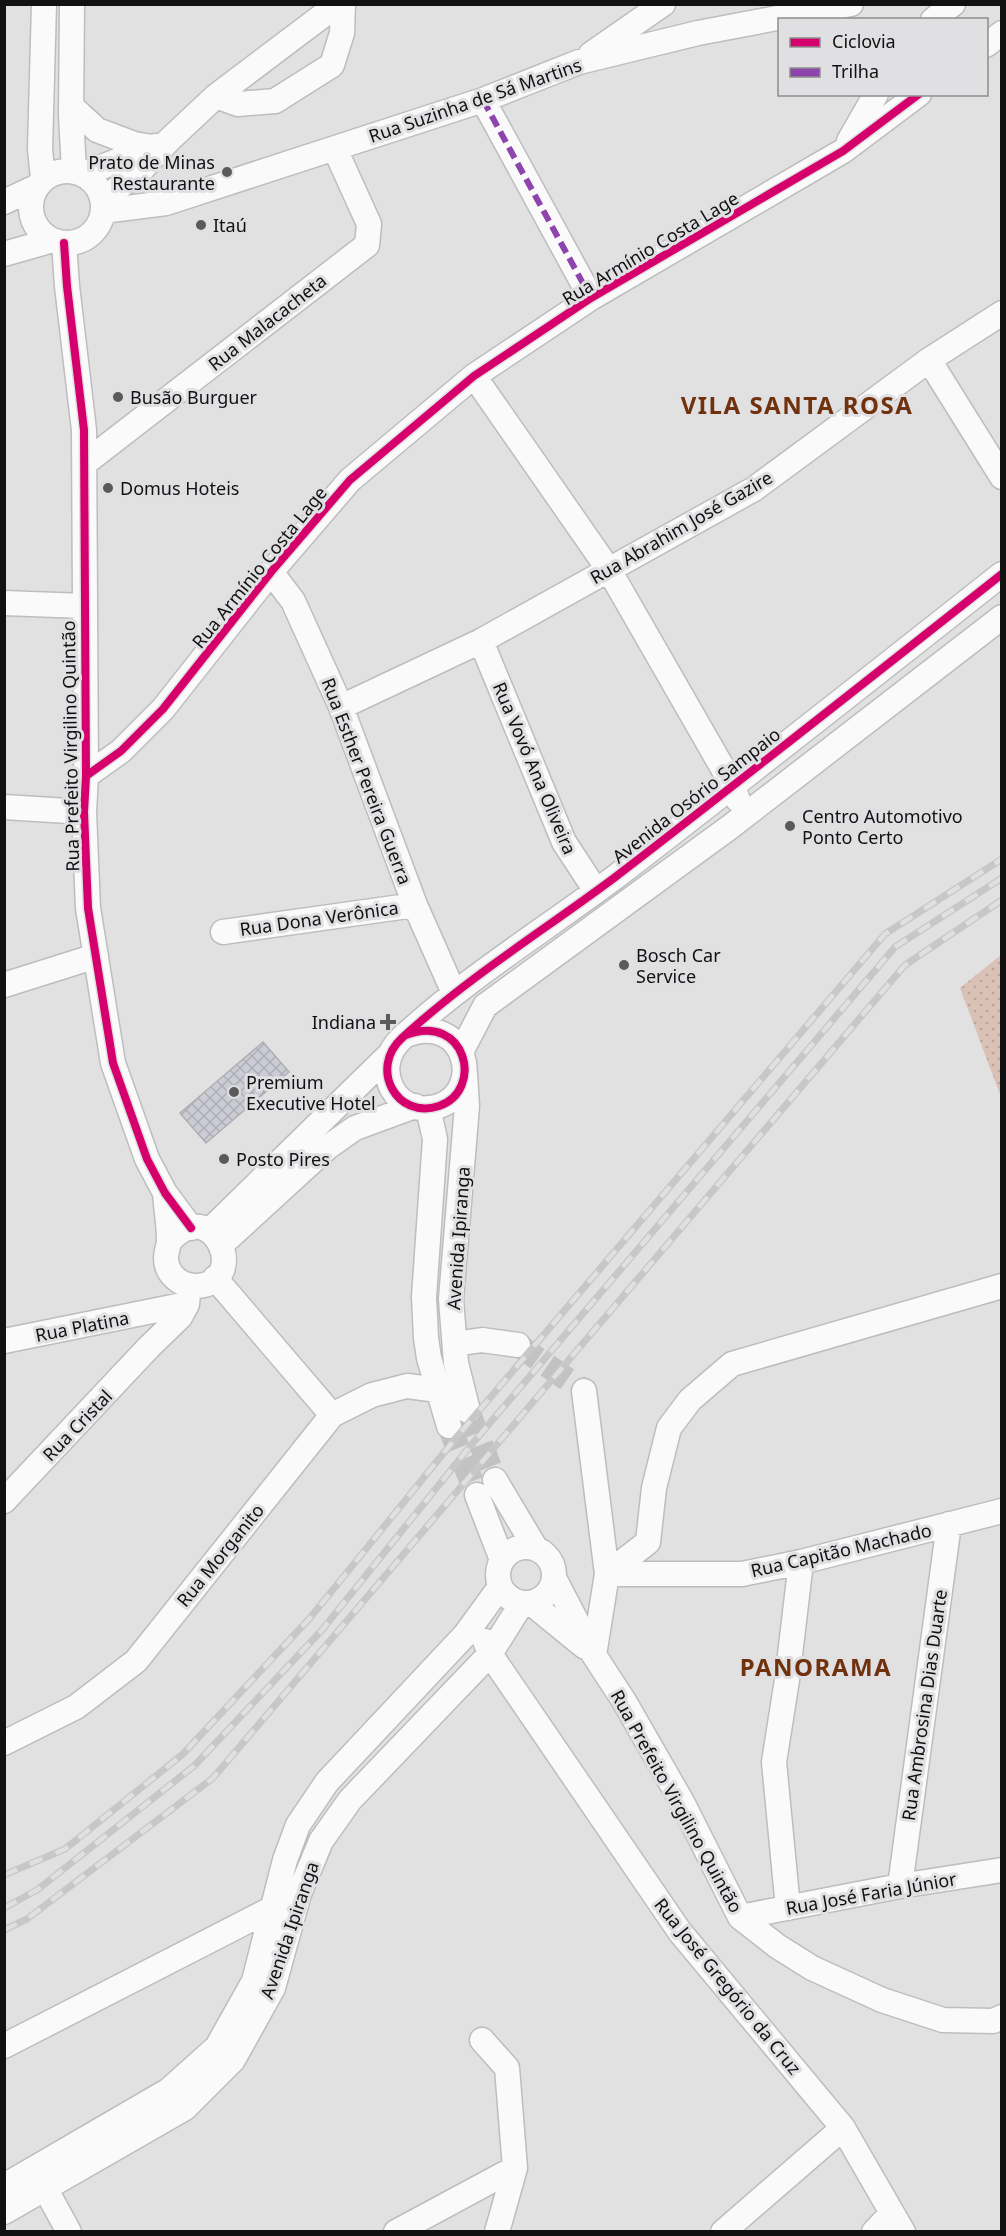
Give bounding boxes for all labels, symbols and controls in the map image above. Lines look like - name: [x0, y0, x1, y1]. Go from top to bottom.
- legend: [778, 18, 988, 96]
- text: Ciclovia: [832, 29, 896, 53]
- street label: Rua Suzinha de Sá Martins: [365, 52, 585, 148]
- text: Trilha: [832, 59, 879, 83]
- place label: Prato de Minas Restaurante: [88, 150, 215, 195]
- marker: Prato de Minas Restaurante: [220, 165, 234, 179]
- street label: Rua Armínio Costa Lage: [557, 186, 743, 310]
- place label: Itaú: [213, 213, 247, 237]
- marker: Itaú: [194, 218, 208, 232]
- street label: Rua Malacacheta: [203, 268, 331, 376]
- place label: Busão Burguer: [130, 385, 258, 409]
- district label: VILA SANTA ROSA: [681, 388, 913, 421]
- marker: Busão Burguer: [111, 390, 125, 404]
- street label: Rua Abrahim José Gazire: [585, 465, 777, 589]
- place label: Domus Hoteis: [120, 476, 239, 500]
- marker: Domus Hoteis: [101, 481, 115, 495]
- street label: Rua Armínio Costa Lage: [186, 481, 332, 653]
- street label: Rua Prefeito Virgilino Quintão: [56, 620, 84, 872]
- street label: Rua Esther Pereira Guerra: [316, 674, 418, 888]
- street label: Rua Vovó Ana Oliveira: [488, 678, 582, 858]
- street label: Avenida Osório Sampaio: [607, 722, 785, 868]
- place label: Centro Automotivo Ponto Certo: [802, 804, 963, 849]
- marker: Centro Automotivo Ponto Certo: [783, 819, 797, 833]
- street label: Rua Dona Verônica: [238, 895, 400, 941]
- place label: Bosch Car Service: [636, 943, 721, 988]
- marker: Bosch Car Service: [617, 958, 631, 972]
- place label: Indiana: [312, 1010, 376, 1034]
- marker: Indiana: [381, 1015, 395, 1029]
- place label: Premium Executive Hotel: [246, 1070, 376, 1115]
- marker: Premium Executive Hotel: [227, 1085, 241, 1099]
- place label: Posto Pires: [236, 1147, 330, 1171]
- marker: Posto Pires: [217, 1152, 231, 1166]
- street label: Avenida Ipiranga: [441, 1165, 475, 1311]
- street label: Rua Platina: [33, 1305, 131, 1347]
- street label: Rua Cristal: [37, 1384, 117, 1466]
- street label: Rua Morganito: [171, 1499, 269, 1611]
- street label: Rua Capitão Machado: [748, 1518, 934, 1582]
- street label: Rua Ambrosina Dias Duarte: [896, 1588, 952, 1822]
- district label: PANORAMA: [740, 1650, 892, 1683]
- street label: Rua Prefeito Virgilino Quintão: [606, 1685, 748, 1917]
- street label: Avenida Ipiranga: [254, 1858, 324, 2002]
- street label: Rua José Faria Júnior: [784, 1866, 959, 1920]
- street label: Rua José Gregório da Cruz: [649, 1893, 807, 2079]

